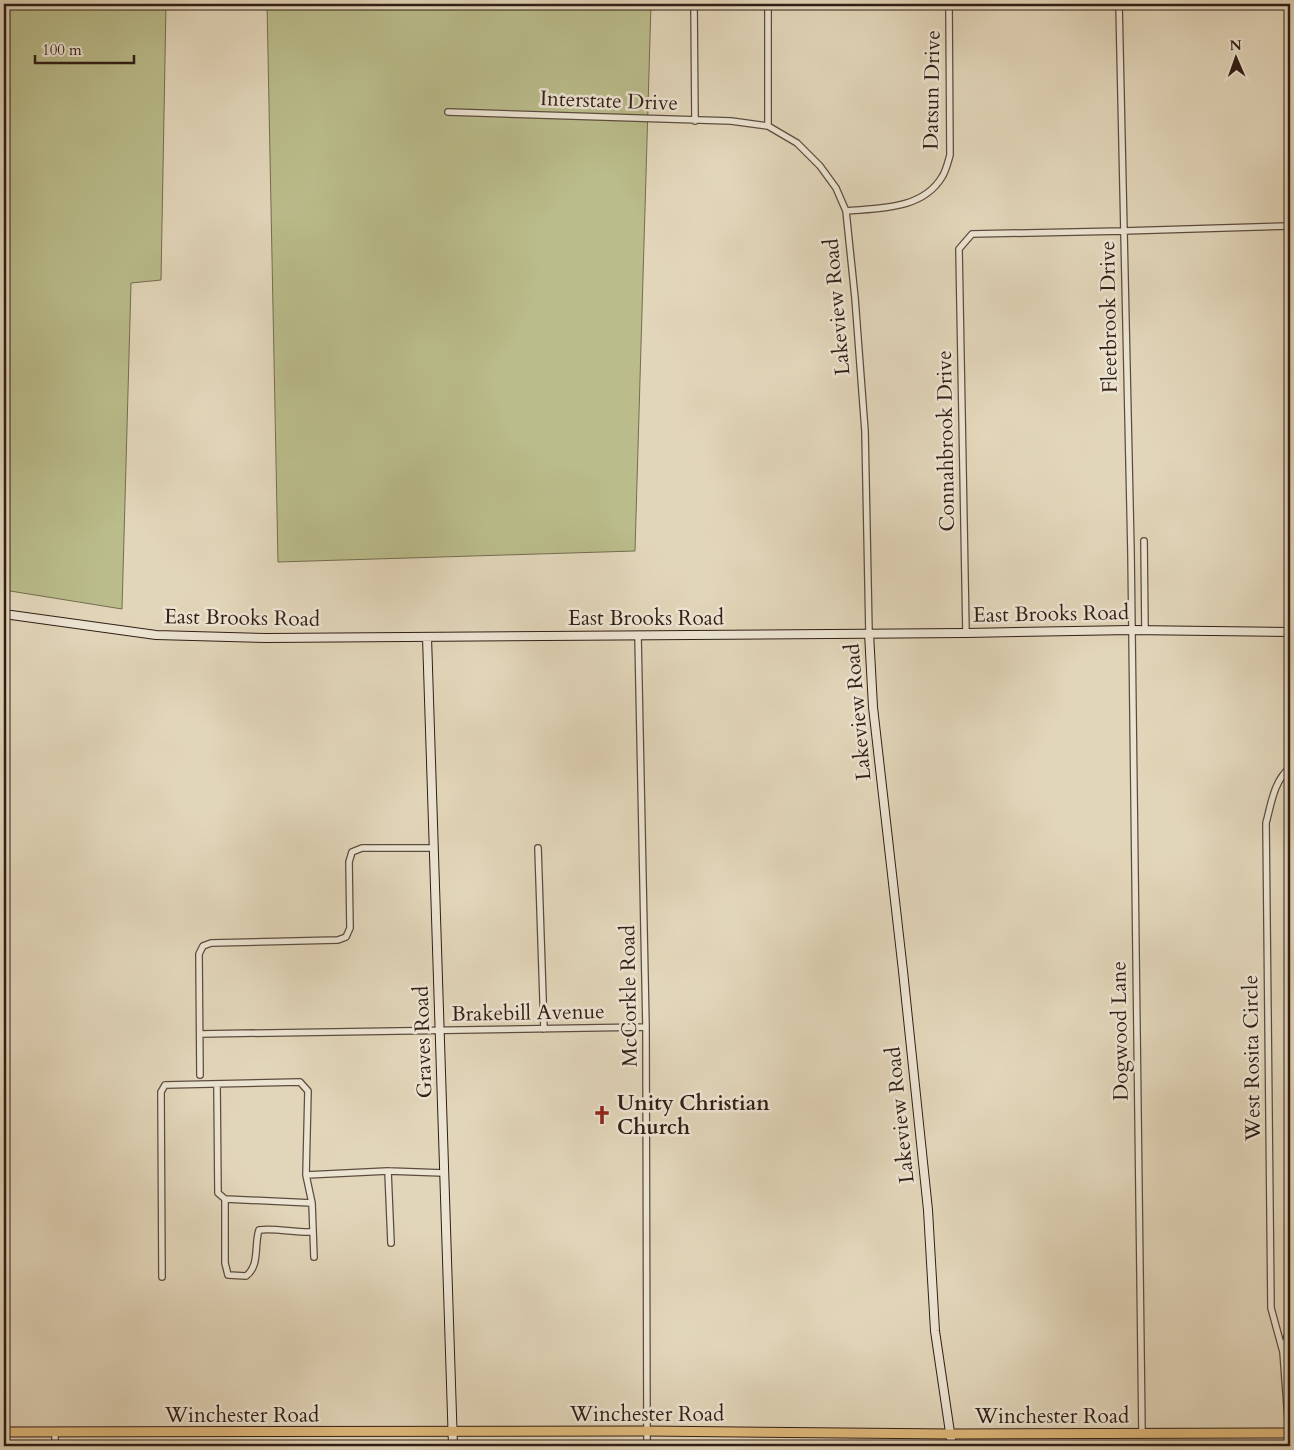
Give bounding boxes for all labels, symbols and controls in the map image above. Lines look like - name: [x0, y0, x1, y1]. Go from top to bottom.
- street label: Datsun Drive: [916, 30, 948, 150]
- scale bar: [35, 32, 134, 64]
- north arrow: [1212, 32, 1262, 82]
- text: N: [1229, 36, 1242, 55]
- text: 100 m: [42, 40, 82, 60]
- street label: Interstate Drive: [539, 84, 679, 118]
- street label: Lakeview Road: [817, 237, 857, 377]
- street label: Fleetbrook Drive: [1093, 241, 1125, 393]
- street label: Connahbrook Drive: [930, 350, 962, 532]
- street label: East Brooks Road: [973, 598, 1129, 630]
- street label: East Brooks Road: [164, 602, 320, 634]
- street label: East Brooks Road: [568, 604, 724, 633]
- street label: Lakeview Road: [838, 642, 878, 782]
- street label: McCorkle Road: [613, 925, 645, 1067]
- street label: Dogwood Lane: [1104, 961, 1136, 1101]
- street label: West Rosita Circle: [1236, 975, 1268, 1142]
- street label: Graves Road: [407, 985, 439, 1099]
- street label: Brakebill Avenue: [451, 997, 605, 1029]
- street label: Lakeview Road: [878, 1045, 922, 1185]
- place label: Unity Christian Church: [617, 1089, 770, 1142]
- church icon: Unity Christian Church: [591, 1104, 613, 1126]
- street label: Winchester Road: [569, 1400, 724, 1429]
- street label: Winchester Road: [164, 1401, 319, 1430]
- street label: Winchester Road: [974, 1402, 1129, 1431]

